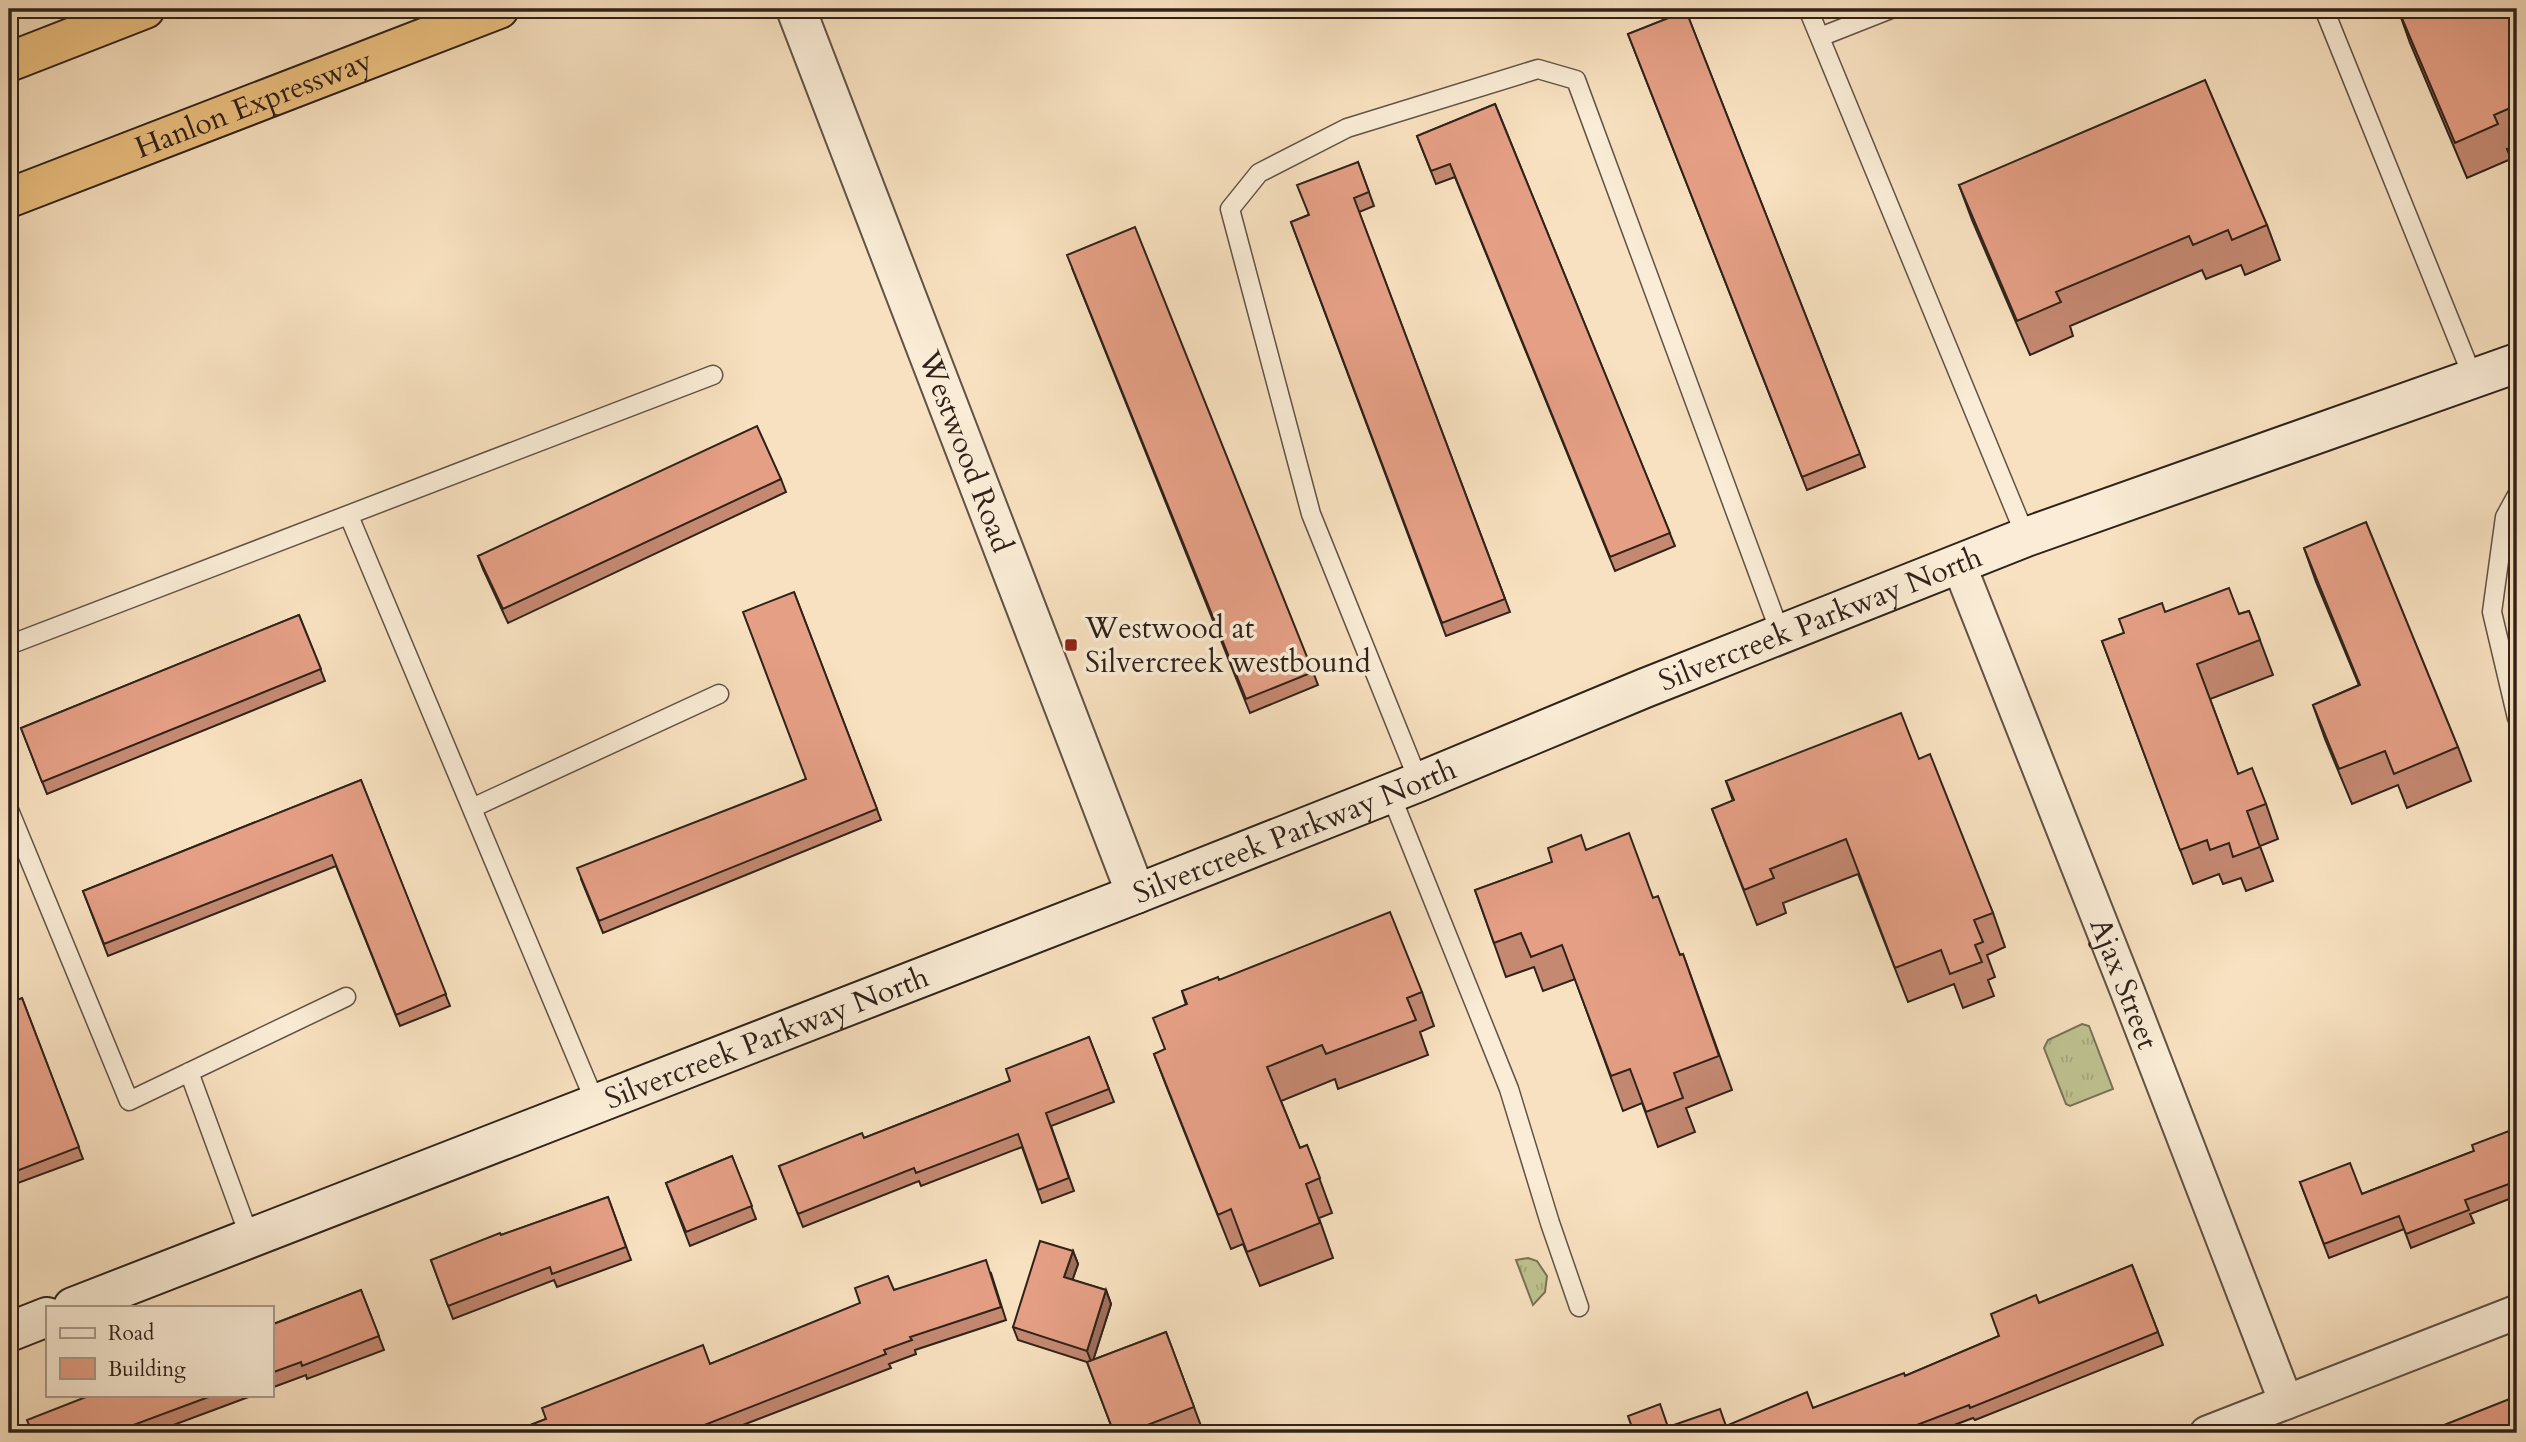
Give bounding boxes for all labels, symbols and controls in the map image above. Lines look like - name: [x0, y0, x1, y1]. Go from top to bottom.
- street label: Hanlon Expressway: [129, 40, 378, 168]
- street label: Westwood Road: [908, 344, 1023, 558]
- street label: Silvercreek Parkway North: [1653, 536, 1988, 702]
- place label: Westwood at Silvercreek westbound: [1084, 608, 1371, 683]
- marker: Westwood at Silvercreek westbound: [1063, 637, 1079, 653]
- street label: Silvercreek Parkway North: [1127, 749, 1463, 914]
- street label: Ajax Street: [2080, 912, 2168, 1056]
- street label: Silvercreek Parkway North: [599, 956, 935, 1119]
- legend: [46, 1306, 273, 1396]
- text: Road: [108, 1319, 154, 1348]
- text: Building: [108, 1355, 186, 1384]

